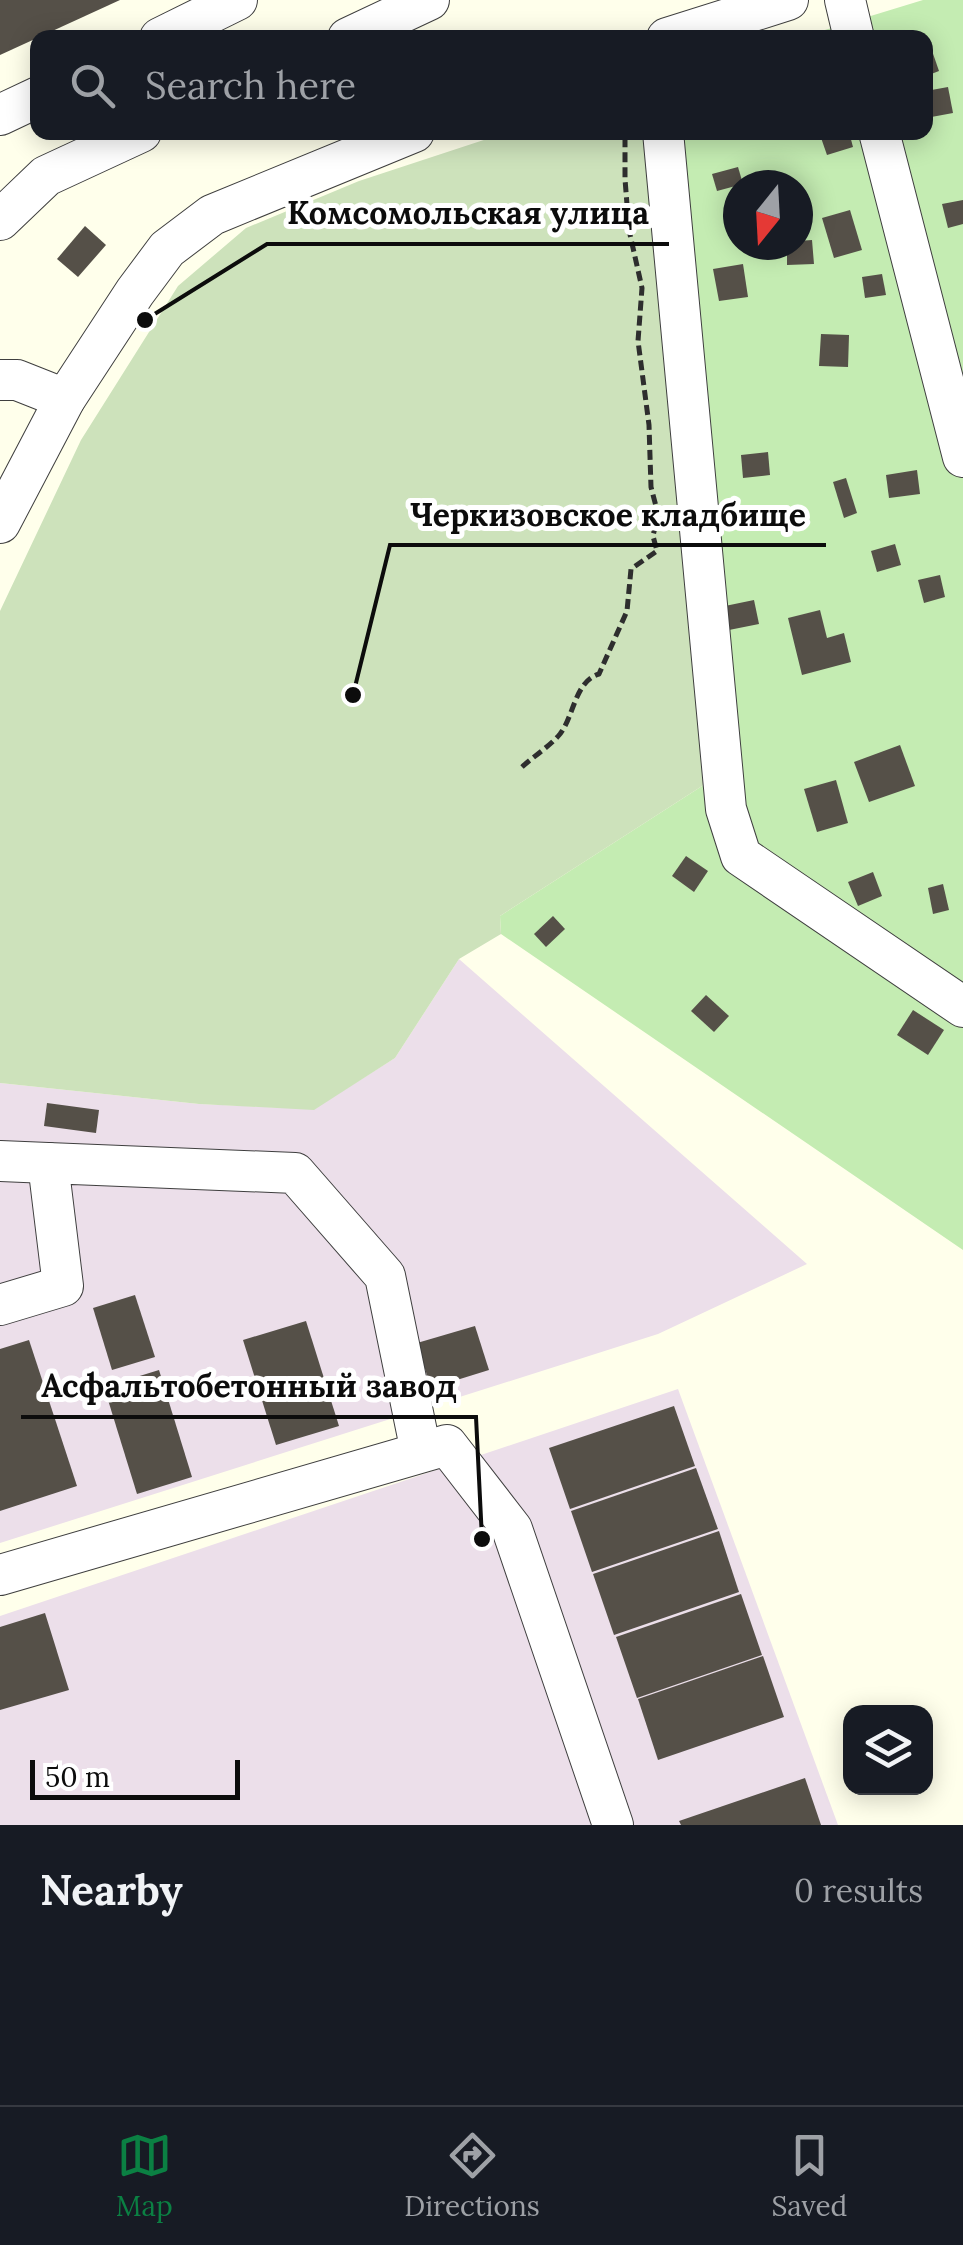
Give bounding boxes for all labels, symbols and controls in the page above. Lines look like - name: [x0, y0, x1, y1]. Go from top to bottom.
- search box: [30, 30, 933, 140]
- icon: search: [65, 58, 120, 113]
- text: Search here: [145, 61, 356, 109]
- north arrow: [723, 170, 813, 260]
- callout: Комсомольская улица: [267, 182, 669, 244]
- text: Комсомольская улица: [287, 192, 649, 233]
- callout: Черкизовское кладбище: [390, 483, 826, 545]
- text: Черкизовское кладбище: [410, 494, 806, 535]
- callout: Асфальтобетонный завод: [21, 1355, 476, 1417]
- text: Асфальтобетонный завод: [41, 1365, 457, 1406]
- map controls: [843, 1705, 933, 1795]
- button: layers: [843, 1705, 933, 1795]
- scale bar: [30, 1755, 240, 1800]
- text: 50 m: [45, 1759, 110, 1795]
- text: Nearby: [40, 1863, 183, 1917]
- text: 0 results: [794, 1870, 923, 1911]
- tab: Map: [116, 2128, 173, 2224]
- tab: Directions: [404, 2128, 540, 2224]
- tab: Saved: [771, 2128, 847, 2224]

